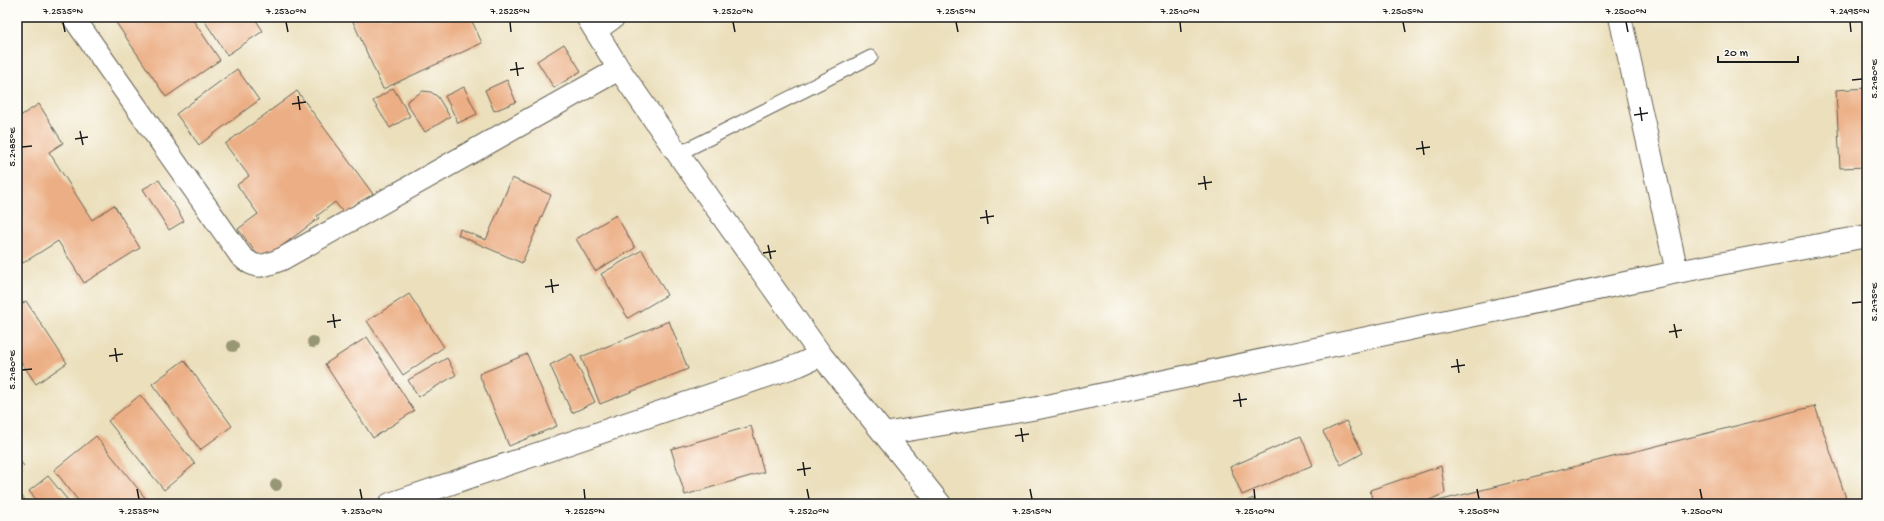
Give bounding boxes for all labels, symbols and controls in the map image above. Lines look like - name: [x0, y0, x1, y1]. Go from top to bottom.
- text: 7.2535°N: [42, 6, 83, 18]
- text: 7.2530°N: [265, 6, 307, 18]
- text: 7.2525°N: [489, 6, 530, 18]
- text: 7.2520°N: [712, 6, 754, 18]
- text: 7.2515°N: [936, 6, 976, 18]
- text: 7.2510°N: [1159, 6, 1200, 18]
- text: 7.2505°N: [1382, 6, 1424, 18]
- text: 7.2500°N: [1605, 6, 1647, 18]
- text: 7.2495°N: [1829, 6, 1870, 18]
- scale bar: [1718, 38, 1798, 64]
- text: 20 m: [1724, 47, 1749, 61]
- text: 5.2180°E: [1869, 59, 1881, 99]
- text: 5.2185°E: [7, 127, 19, 166]
- text: 5.2175°E: [1869, 282, 1881, 321]
- text: 5.2180°E: [7, 350, 19, 390]
- text: 7.2535°N: [118, 506, 159, 518]
- text: 7.2530°N: [341, 506, 383, 518]
- text: 7.2525°N: [564, 506, 605, 518]
- text: 7.2520°N: [788, 506, 830, 518]
- text: 7.2515°N: [1012, 506, 1052, 518]
- text: 7.2510°N: [1234, 506, 1275, 518]
- text: 7.2505°N: [1458, 506, 1500, 518]
- text: 7.2500°N: [1681, 506, 1723, 518]

